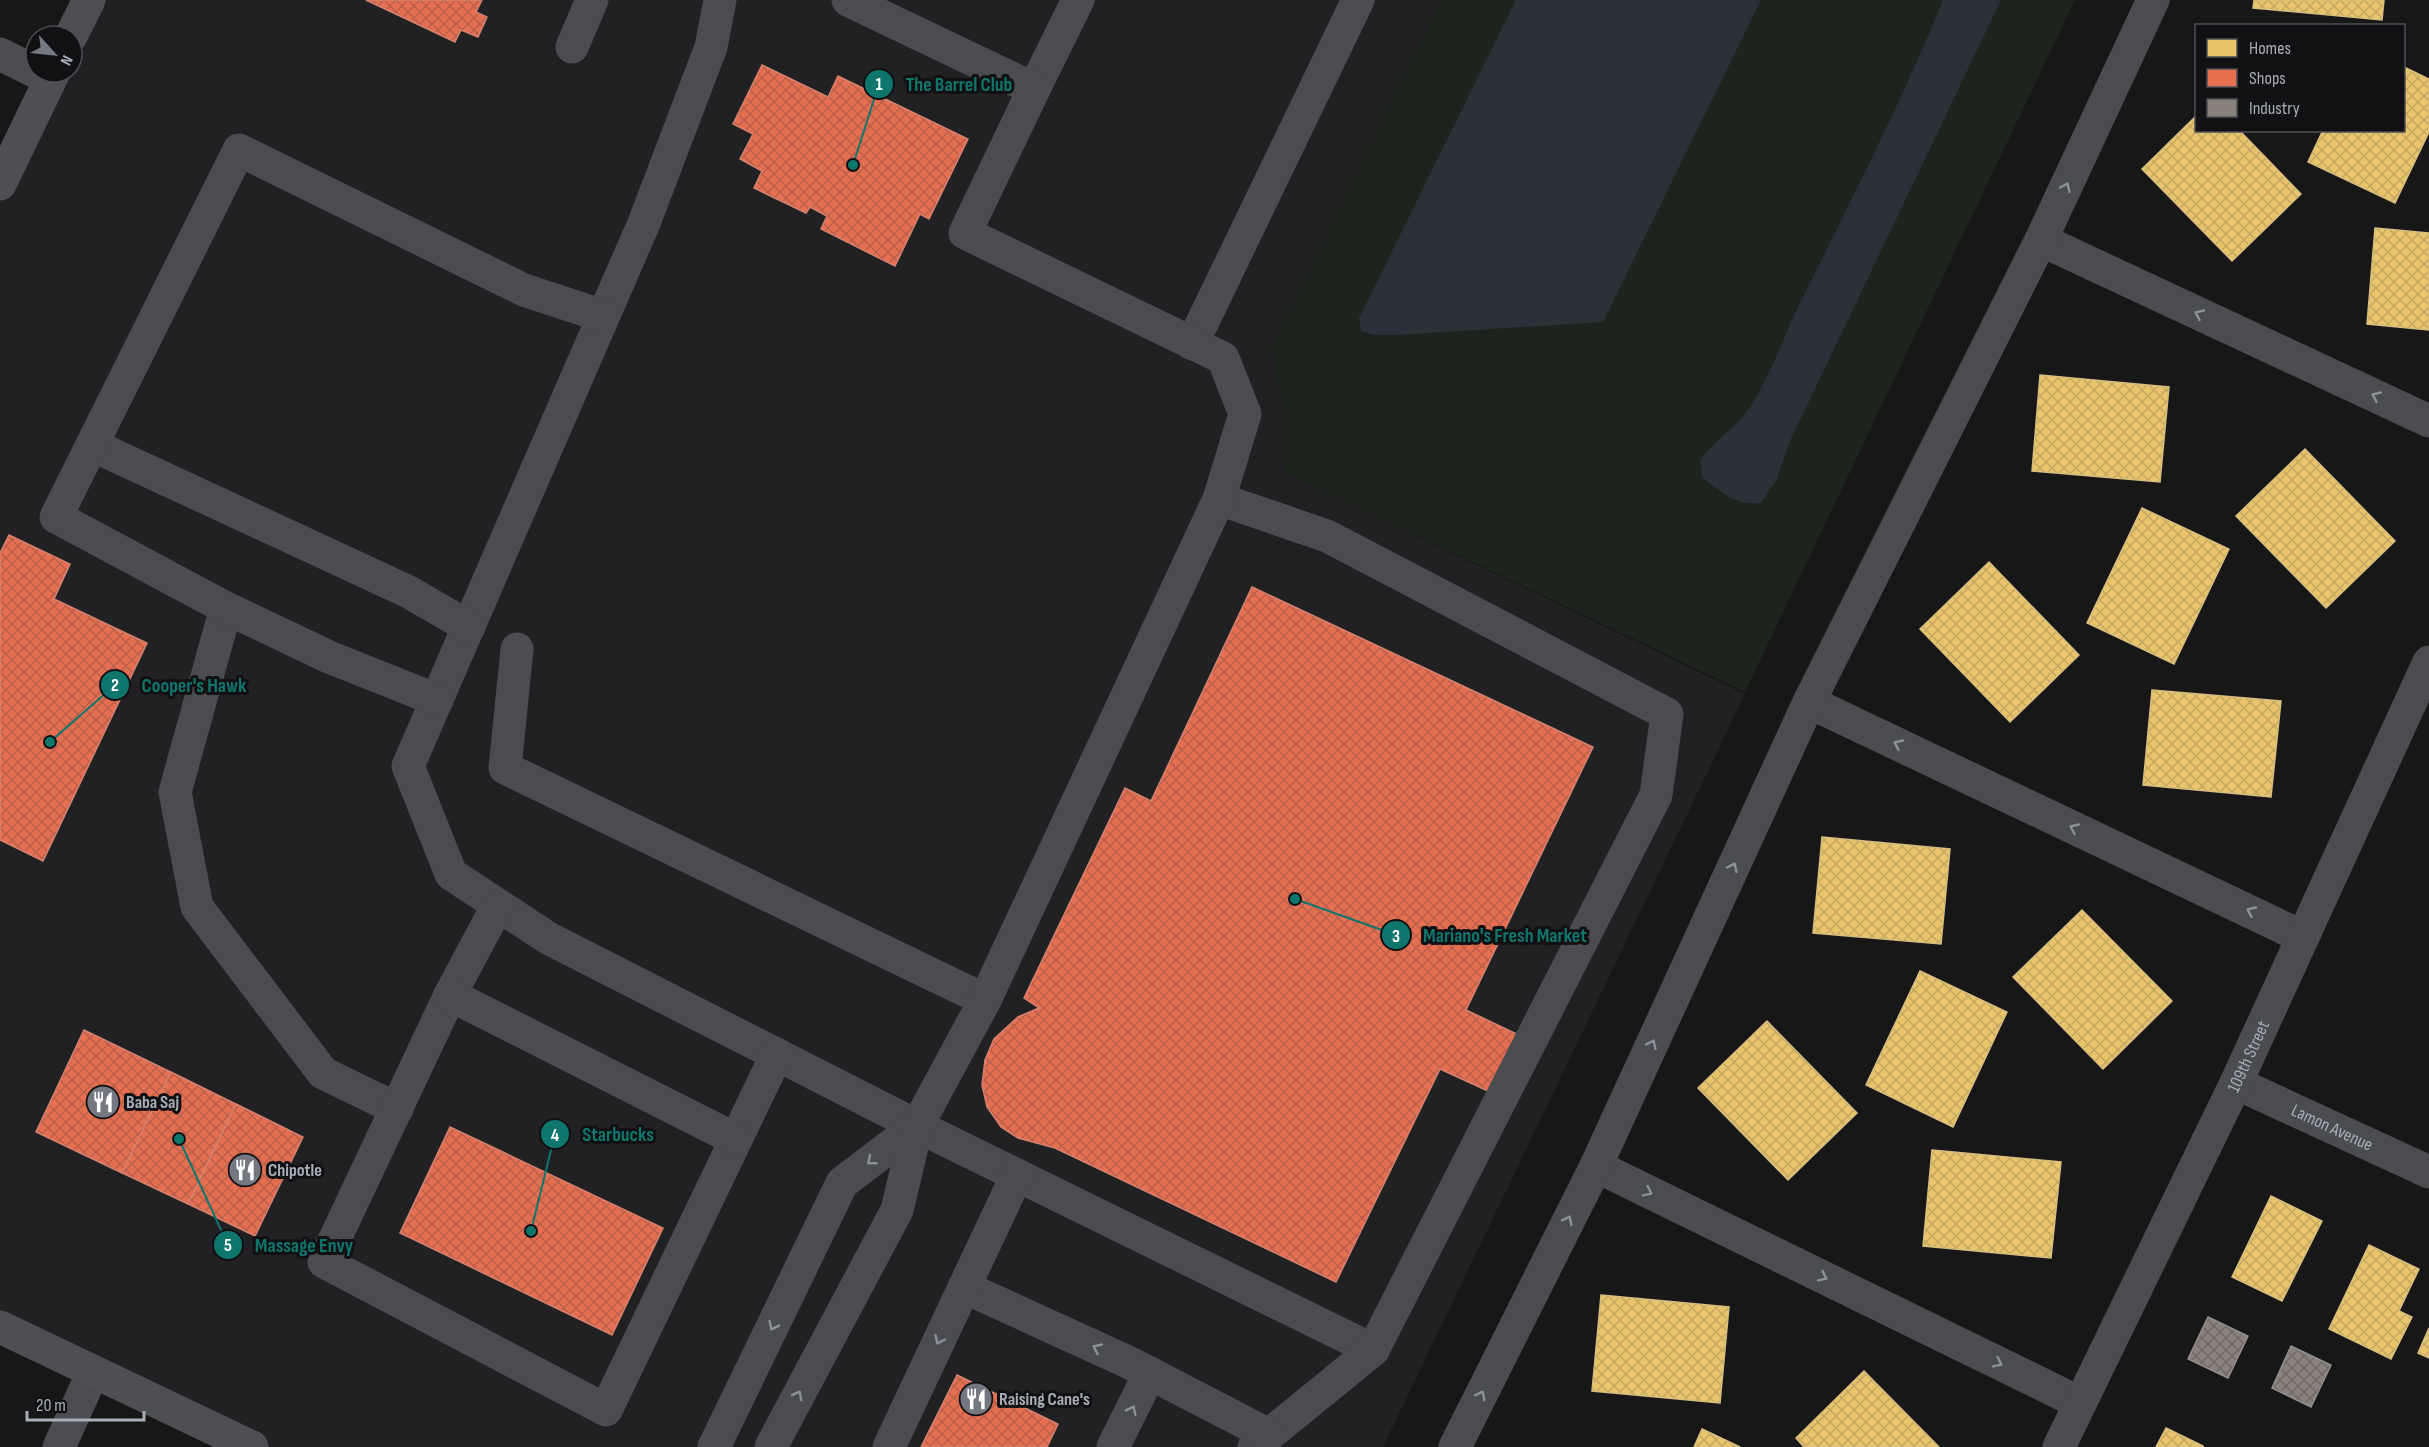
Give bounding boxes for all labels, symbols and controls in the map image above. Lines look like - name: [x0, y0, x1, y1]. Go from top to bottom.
- north arrow: [24, 24, 84, 84]
- legend: [2195, 24, 2405, 132]
- text: Homes: [2249, 38, 2291, 59]
- text: N: [56, 52, 76, 68]
- callout: The Barrel Club: [864, 65, 1025, 103]
- text: Shops: [2249, 68, 2286, 89]
- text: The Barrel Club: [906, 73, 1012, 97]
- text: 1: [875, 74, 883, 95]
- text: Industry: [2249, 98, 2300, 119]
- one-way arrow: [2058, 182, 2070, 193]
- one-way arrow: [2195, 309, 2206, 321]
- one-way arrow: [2371, 392, 2382, 404]
- callout: Cooper's Hawk: [100, 666, 259, 704]
- text: Cooper's Hawk: [142, 674, 247, 698]
- text: 2: [111, 675, 119, 696]
- one-way arrow: [1894, 740, 1905, 752]
- one-way arrow: [2070, 823, 2081, 835]
- one-way arrow: [1726, 862, 1738, 873]
- one-way arrow: [2246, 907, 2257, 919]
- callout: Mariano's Fresh Market: [1381, 916, 1599, 954]
- text: Mariano's Fresh Market: [1423, 924, 1587, 948]
- text: 3: [1392, 926, 1400, 947]
- street label: 109th Street: [2223, 1017, 2274, 1096]
- one-way arrow: [1644, 1039, 1656, 1050]
- restaurant icon: Baba Saj: [85, 1084, 121, 1120]
- place label: Baba Saj: [126, 1092, 179, 1113]
- street label: Lamon Avenue: [2288, 1100, 2376, 1156]
- callout: Starbucks: [540, 1115, 665, 1153]
- text: Starbucks: [582, 1123, 654, 1147]
- text: 4: [551, 1125, 560, 1146]
- restaurant icon: Chipotle: [227, 1152, 263, 1188]
- one-way arrow: [866, 1154, 877, 1165]
- place label: Chipotle: [268, 1160, 322, 1181]
- one-way arrow: [1642, 1184, 1653, 1196]
- one-way arrow: [1561, 1216, 1573, 1227]
- callout: Massage Envy: [213, 1226, 365, 1264]
- text: Massage Envy: [255, 1234, 354, 1258]
- text: 5: [224, 1235, 232, 1256]
- one-way arrow: [1817, 1270, 1828, 1282]
- one-way arrow: [768, 1320, 780, 1331]
- one-way arrow: [935, 1333, 947, 1344]
- one-way arrow: [1093, 1343, 1104, 1355]
- one-way arrow: [1992, 1356, 2003, 1368]
- restaurant icon: Raising Cane's: [958, 1381, 994, 1417]
- scale bar: [27, 1384, 144, 1422]
- place label: Raising Cane's: [999, 1389, 1090, 1410]
- one-way arrow: [1474, 1390, 1486, 1401]
- one-way arrow: [791, 1391, 802, 1402]
- text: 20 m: [36, 1395, 66, 1416]
- one-way arrow: [1124, 1406, 1136, 1417]

